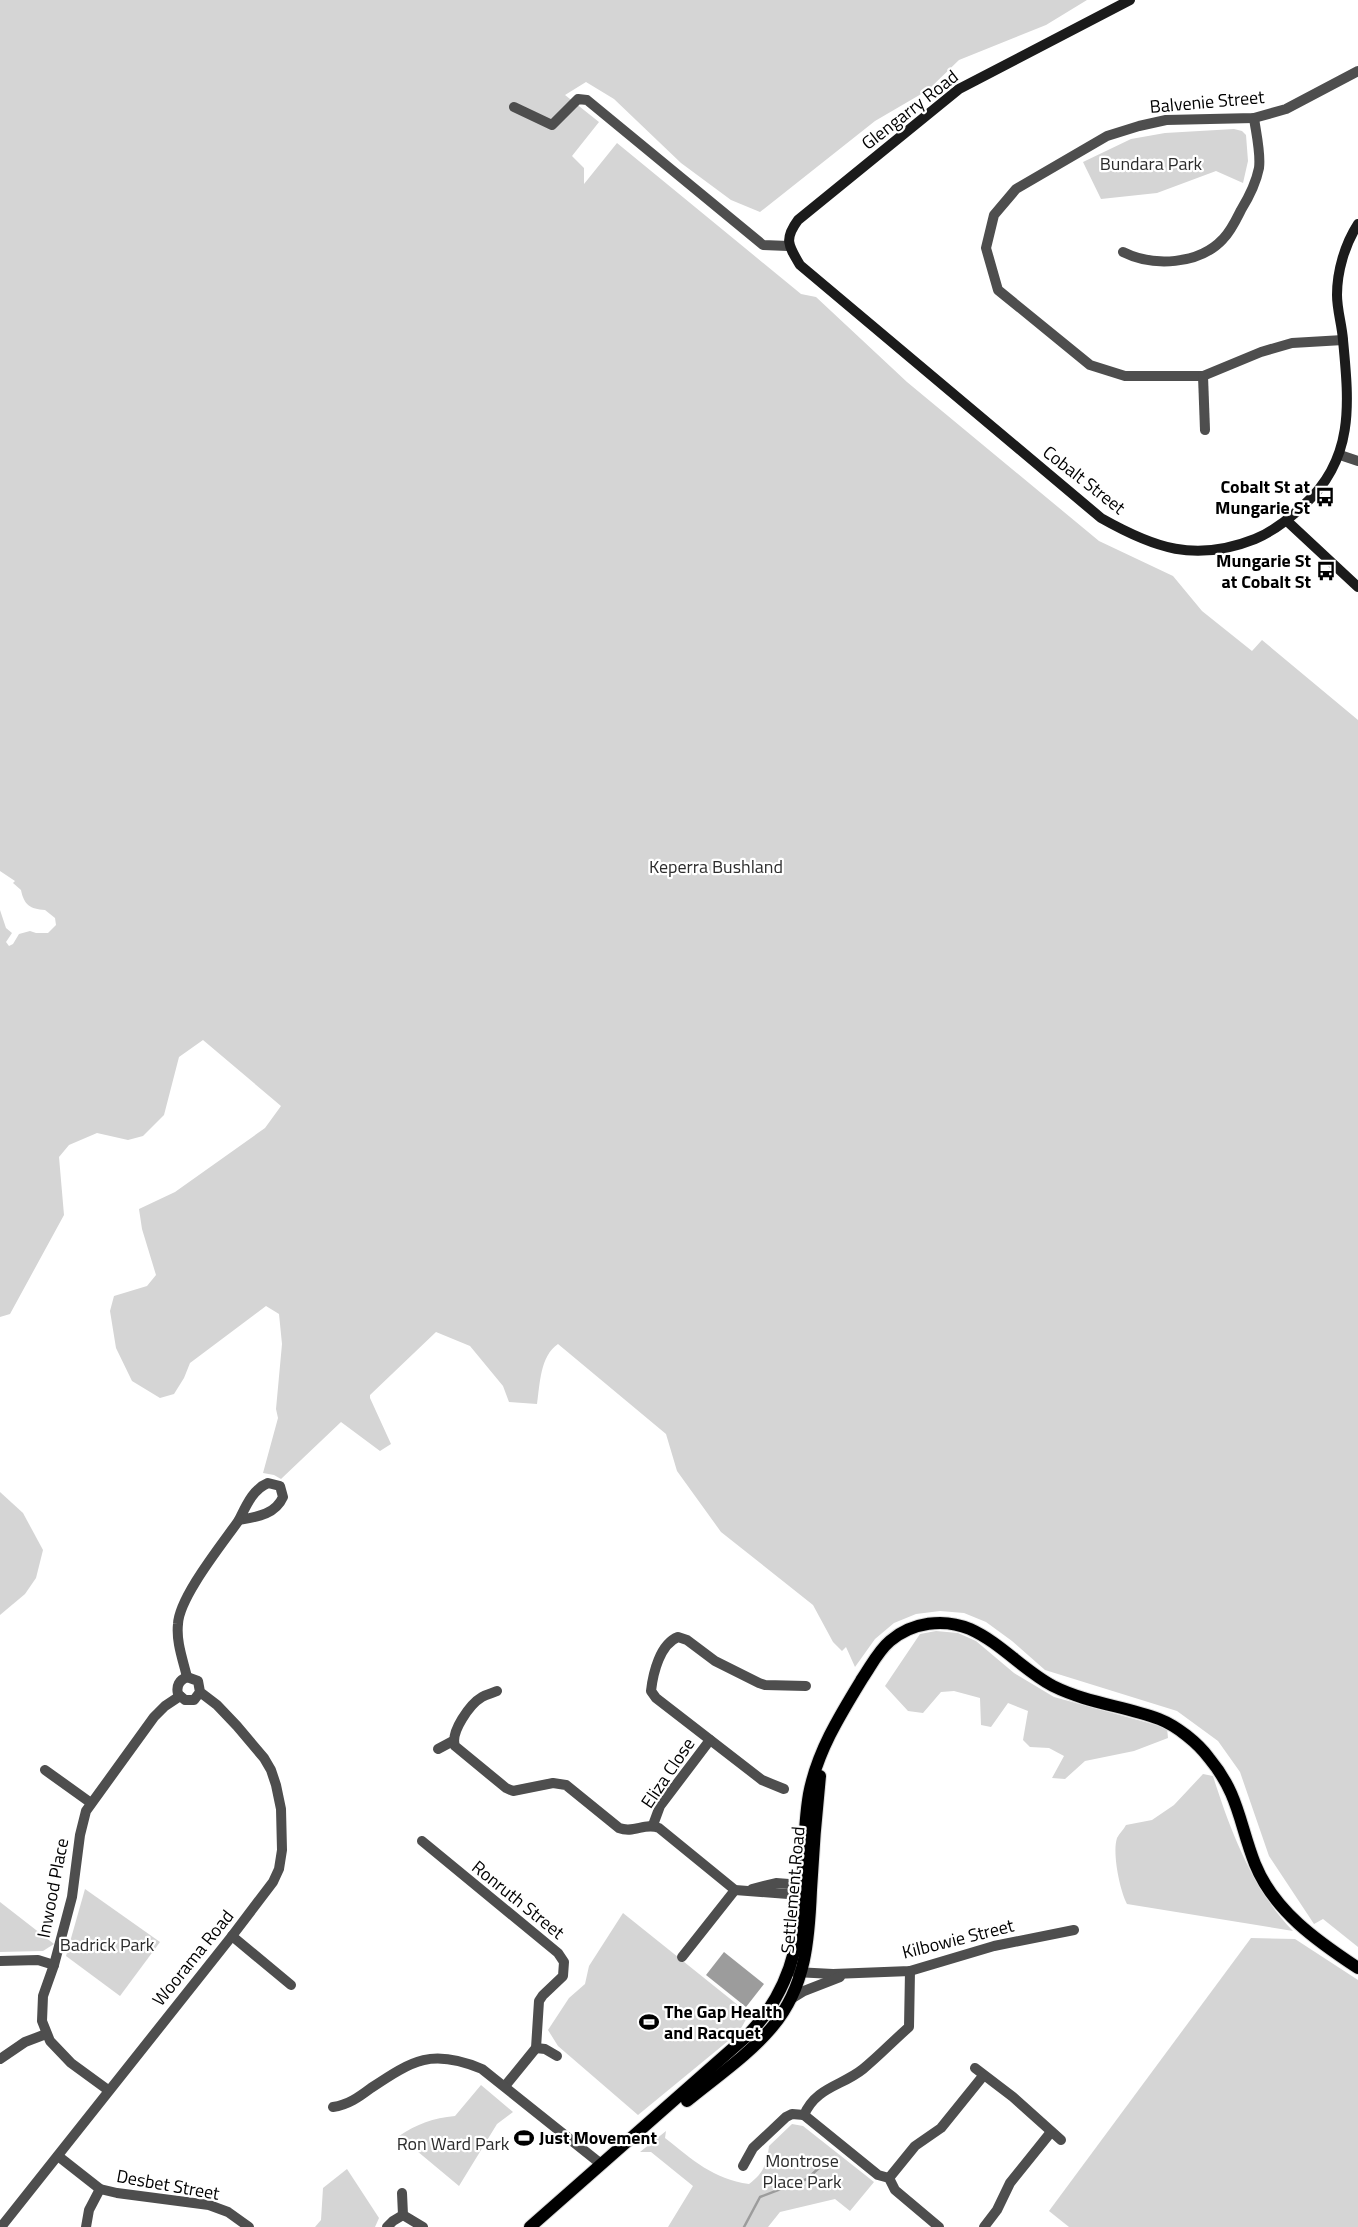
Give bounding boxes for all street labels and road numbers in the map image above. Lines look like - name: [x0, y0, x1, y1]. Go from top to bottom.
- street label: Glengarry Road: [856, 63, 964, 156]
- street label: Balvenie Street: [1149, 83, 1266, 120]
- street label: Cobalt Street: [1037, 439, 1132, 521]
- street label: Eliza Close: [634, 1732, 701, 1813]
- street label: Settlement Road: [773, 1825, 812, 1955]
- street label: Inwood Place: [30, 1836, 75, 1940]
- street label: Ronruth Street: [466, 1854, 571, 1946]
- street label: Woorama Road: [145, 1904, 240, 2012]
- street label: Kilbowie Street: [899, 1911, 1017, 1965]
- street label: Desbet Street: [114, 2162, 222, 2207]

